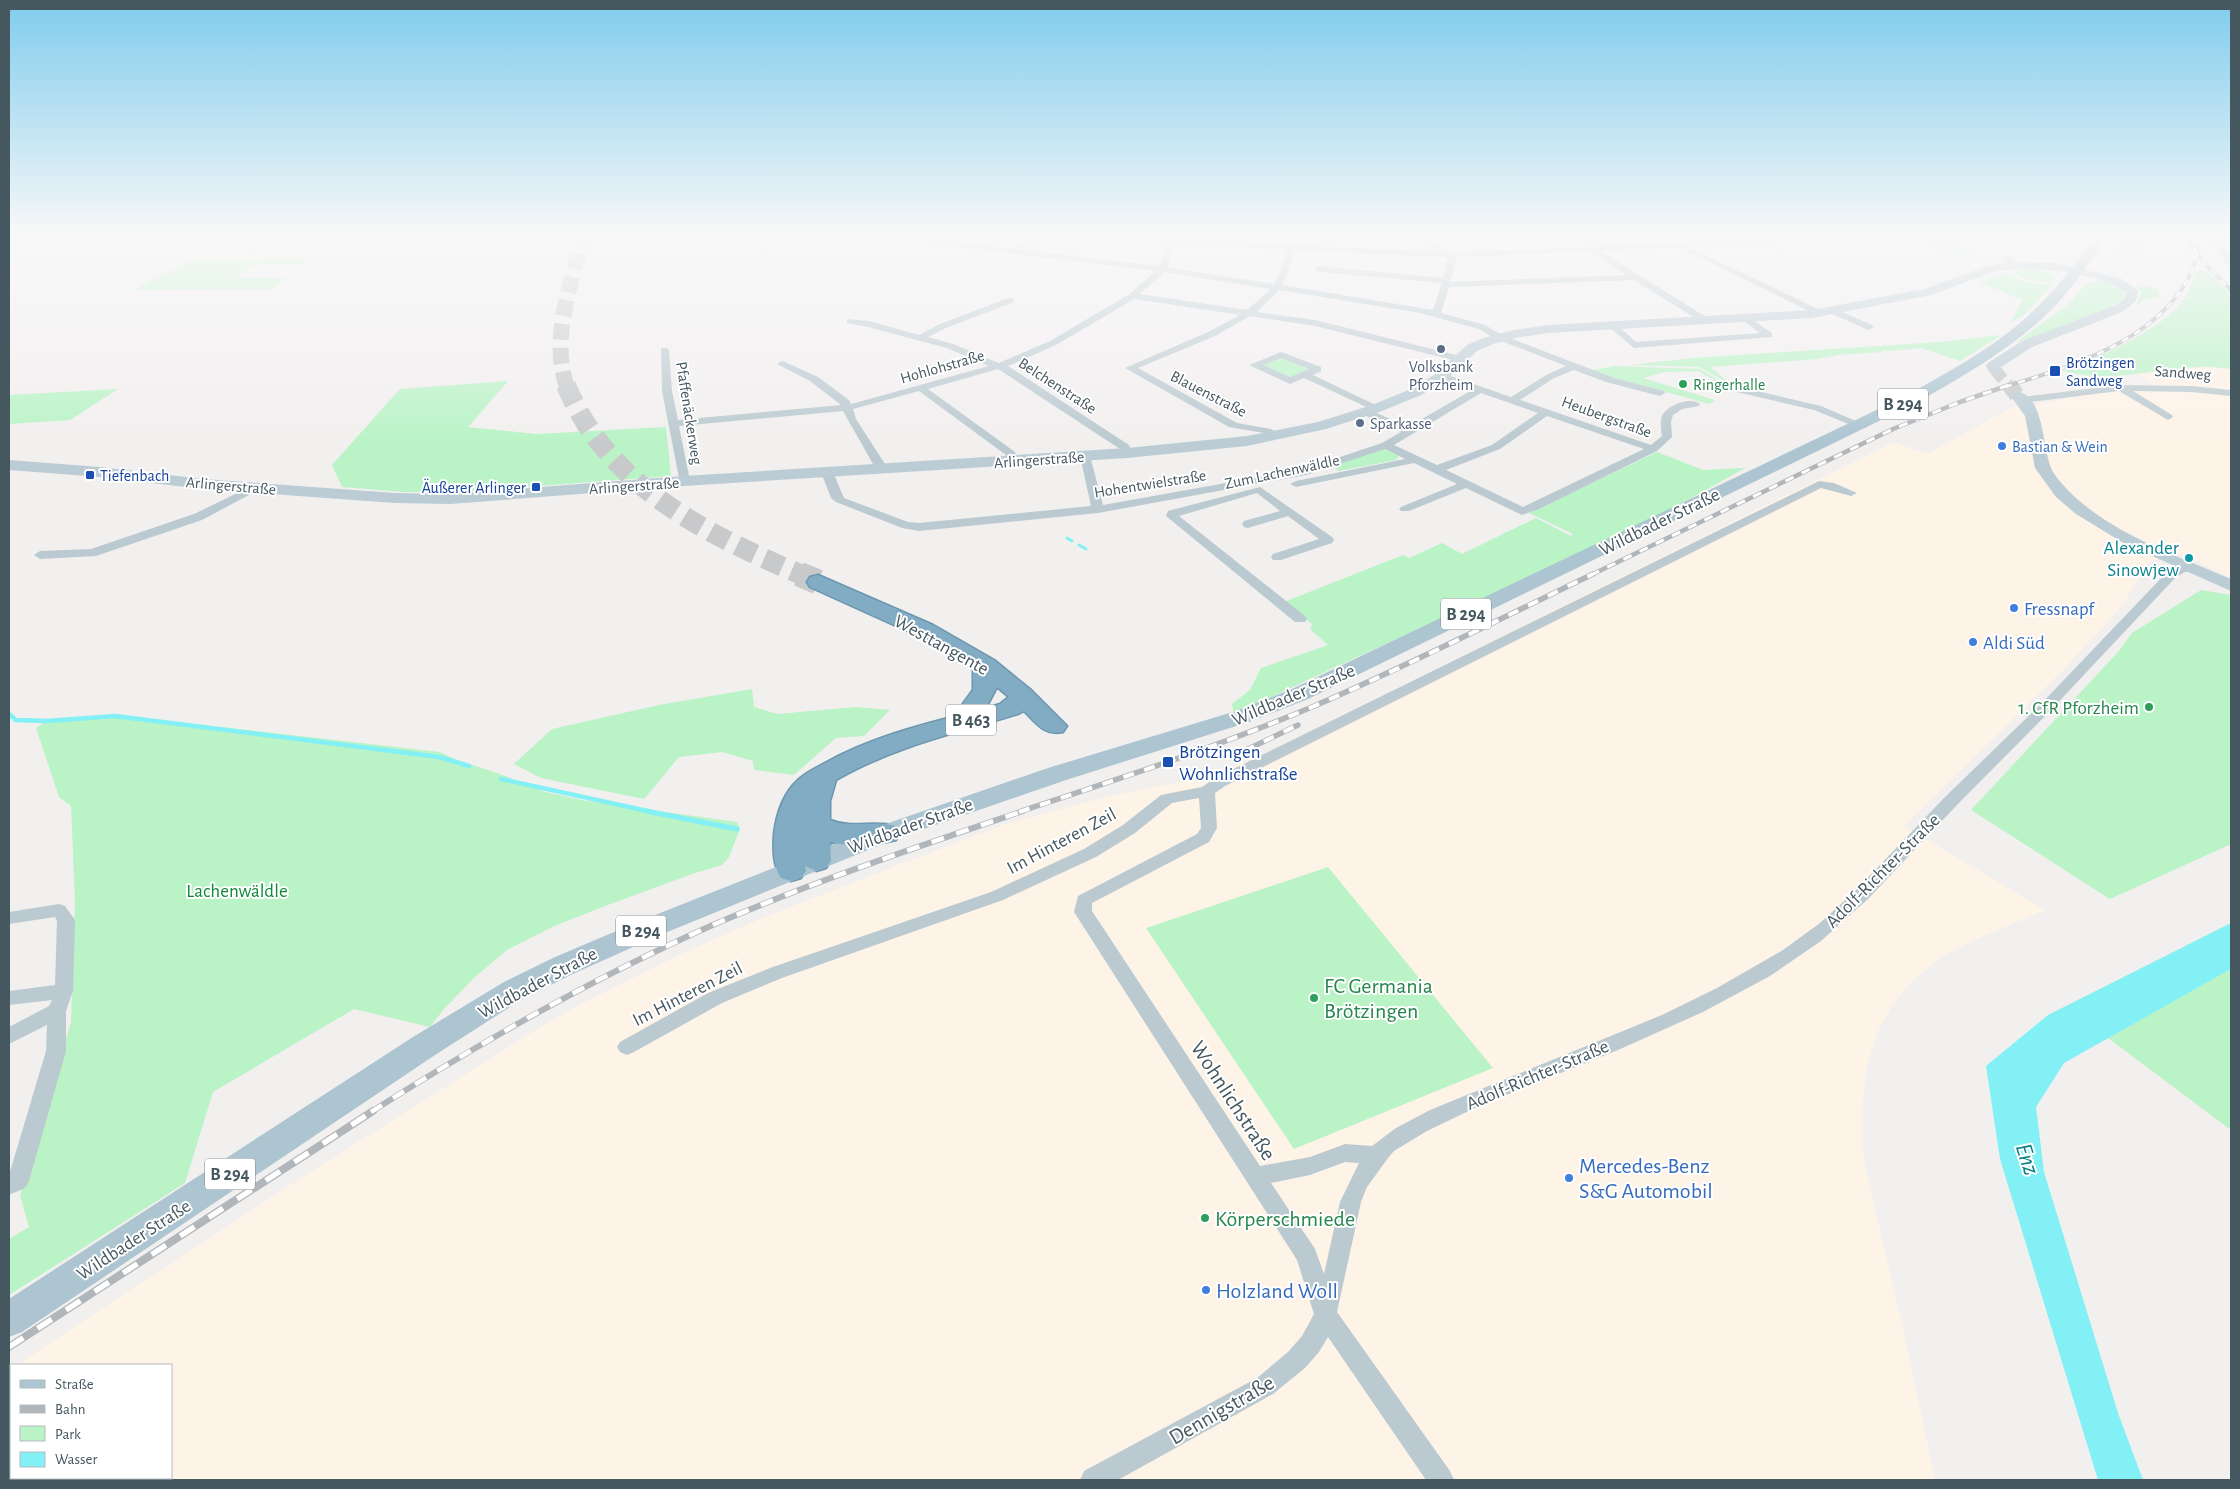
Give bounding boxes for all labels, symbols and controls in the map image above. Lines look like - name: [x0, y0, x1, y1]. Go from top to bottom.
- marker: Volksbank Pforzheim: [1435, 343, 1447, 355]
- street label: Hohlohstraße: [898, 347, 986, 387]
- street label: Belchenstraße: [1016, 355, 1099, 417]
- place label: Brötzingen Sandweg: [2066, 355, 2135, 389]
- place label: Volksbank Pforzheim: [1409, 359, 1474, 393]
- street label: Pfaffenäckerweg: [673, 360, 705, 466]
- street label: Sandweg: [2154, 363, 2212, 383]
- marker: Brötzingen Sandweg: [2048, 364, 2062, 378]
- street label: Blauenstraße: [1168, 368, 1249, 420]
- place label: Ringerhalle: [1693, 377, 1765, 393]
- marker: Ringerhalle: [1677, 378, 1689, 390]
- road number: B 294: [1878, 388, 1928, 419]
- street label: Heubergstraße: [1560, 393, 1654, 441]
- place label: Sparkasse: [1370, 416, 1432, 432]
- marker: Sparkasse: [1354, 417, 1366, 429]
- place label: Bastian & Wein: [2012, 439, 2108, 455]
- marker: Bastian & Wein: [1996, 440, 2008, 452]
- street label: Arlingerstraße: [993, 449, 1085, 471]
- street label: Zum Lachenwäldle: [1223, 452, 1341, 492]
- street label: Hohentwielstraße: [1093, 467, 1207, 501]
- place label: Tiefenbach: [100, 468, 169, 484]
- marker: Tiefenbach: [84, 469, 96, 481]
- street label: Arlingerstraße: [185, 474, 277, 498]
- street label: Arlingerstraße: [588, 475, 680, 497]
- place label: Äußerer Arlinger: [422, 478, 527, 496]
- marker: Äußerer Arlinger: [530, 481, 542, 493]
- street label: Wildbader Straße: [1596, 485, 1723, 560]
- place label: Alexander Sinowjew: [2104, 539, 2179, 580]
- marker: Alexander Sinowjew: [2183, 552, 2195, 564]
- road number: B 294: [1441, 598, 1491, 630]
- place label: Fressnapf: [2024, 600, 2095, 619]
- marker: Fressnapf: [2008, 602, 2020, 614]
- street label: Westtangente: [891, 612, 992, 679]
- place label: Aldi Süd: [1983, 634, 2045, 653]
- marker: Aldi Süd: [1967, 636, 1979, 648]
- street label: Wildbader Straße: [1229, 661, 1358, 730]
- place label: 1. CfR Pforzheim: [2018, 699, 2139, 718]
- marker: 1. CfR Pforzheim: [2143, 701, 2155, 713]
- road number: B 463: [946, 704, 996, 736]
- place label: Brötzingen Wohnlichstraße: [1179, 743, 1298, 784]
- marker: Brötzingen Wohnlichstraße: [1161, 755, 1175, 769]
- street label: Wildbader Straße: [845, 795, 976, 858]
- street label: Im Hinteren Zeil: [1004, 805, 1119, 878]
- street label: Adolf-Richter-Straße: [1822, 810, 1944, 932]
- park label: Lachenwäldle: [186, 882, 288, 901]
- road number: B 294: [616, 916, 666, 946]
- street label: Wildbader Straße: [475, 944, 600, 1023]
- street label: Im Hinteren Zeil: [630, 959, 746, 1030]
- place label: FC Germania Brötzingen: [1324, 975, 1433, 1022]
- marker: FC Germania Brötzingen: [1308, 992, 1320, 1004]
- street label: Wohnlichstraße: [1187, 1037, 1280, 1164]
- street label: Adolf-Richter-Straße: [1464, 1037, 1612, 1114]
- water label: Enz: [2011, 1140, 2043, 1178]
- place label: Mercedes-Benz S&G Automobil: [1579, 1155, 1713, 1202]
- road number: B 294: [205, 1158, 255, 1190]
- marker: Mercedes-Benz S&G Automobil: [1563, 1172, 1575, 1184]
- street label: Wildbader Straße: [73, 1196, 194, 1284]
- place label: Körperschmiede: [1215, 1208, 1355, 1230]
- marker: Körperschmiede: [1199, 1212, 1211, 1224]
- place label: Holzland Woll: [1216, 1280, 1338, 1302]
- marker: Holzland Woll: [1200, 1284, 1212, 1296]
- legend: [10, 1364, 172, 1479]
- street label: Dennigstraße: [1165, 1371, 1278, 1449]
- text: Straße: [55, 1377, 94, 1392]
- text: Bahn: [55, 1402, 85, 1417]
- text: Park: [55, 1427, 81, 1442]
- text: Wasser: [55, 1452, 98, 1467]

